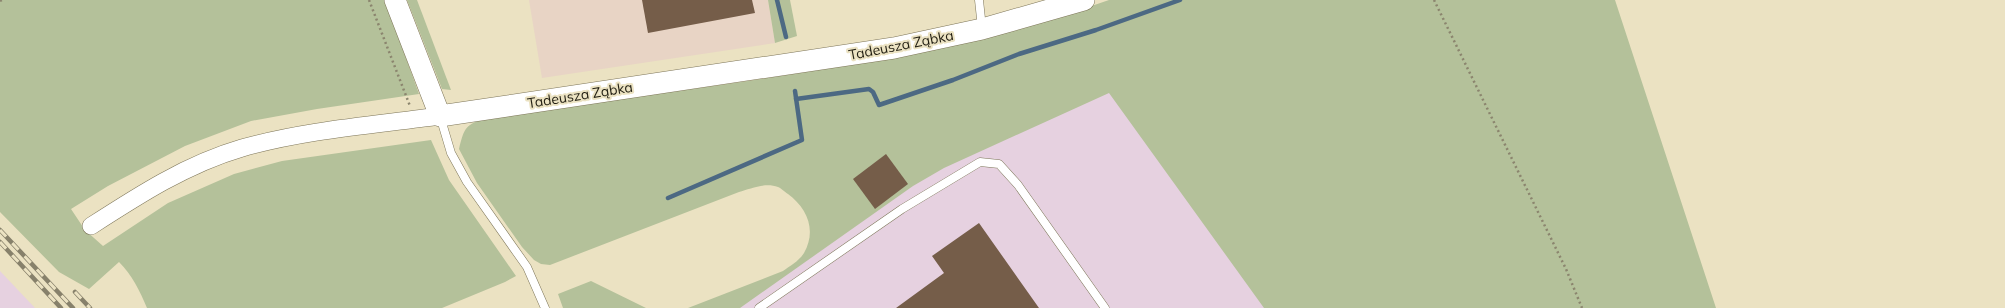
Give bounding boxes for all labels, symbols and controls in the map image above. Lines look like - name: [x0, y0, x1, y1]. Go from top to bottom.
- street label: Tadeusza Ząbka: [847, 26, 955, 64]
- street label: Tadeusza Ząbka: [526, 78, 634, 112]

